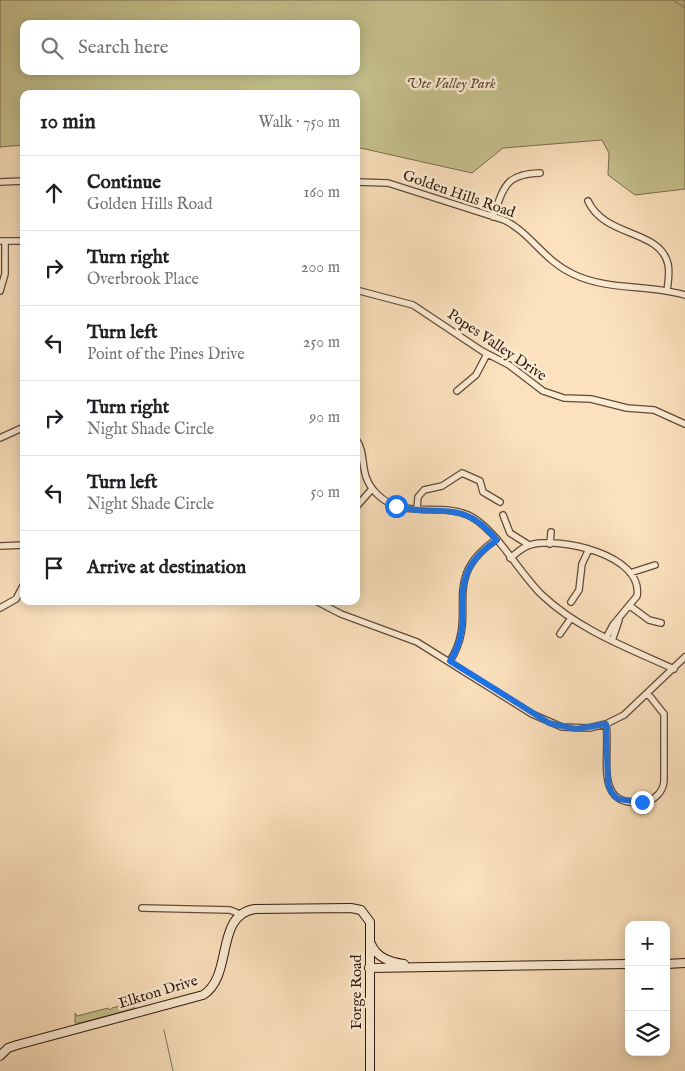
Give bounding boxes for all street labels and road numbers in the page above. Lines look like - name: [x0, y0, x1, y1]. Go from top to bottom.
- street label: Golden Hills Road: [400, 166, 519, 222]
- street label: Popes Valley Drive: [444, 305, 550, 385]
- street label: Forge Road: [347, 953, 366, 1030]
- street label: Elkton Drive: [116, 971, 200, 1013]

